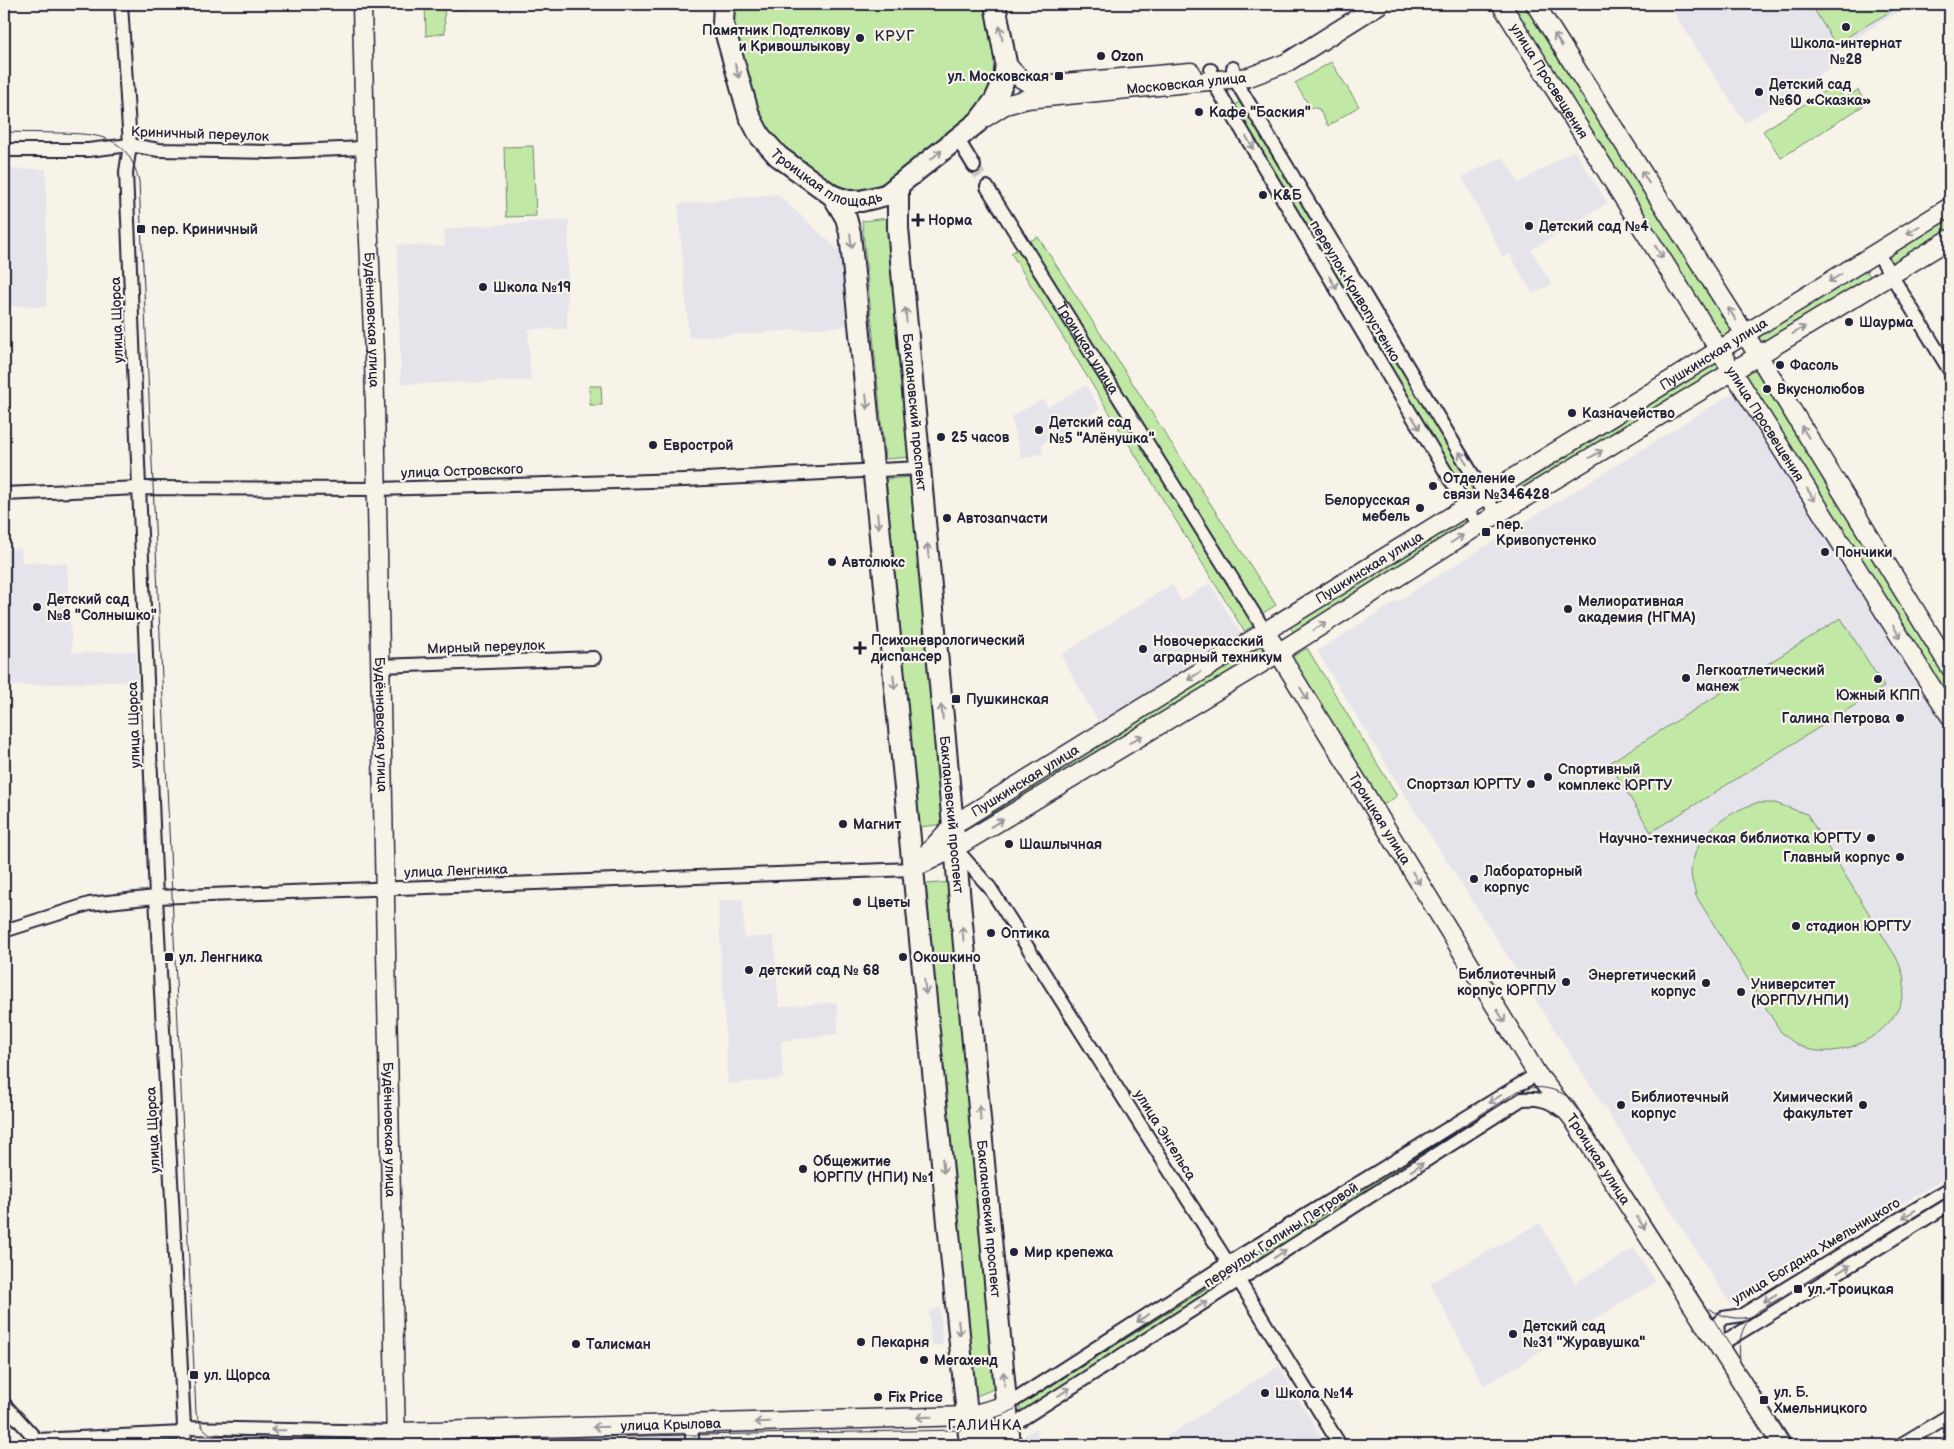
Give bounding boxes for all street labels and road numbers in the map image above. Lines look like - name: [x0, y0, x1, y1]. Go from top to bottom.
- street label: улица Просвещения: [1507, 20, 1592, 142]
- street label: Московская улица: [1126, 69, 1248, 98]
- street label: Криничный переулок: [131, 123, 270, 145]
- street label: Троицкая площадь: [767, 145, 884, 210]
- street label: переулок Кривопустенко: [1306, 217, 1404, 365]
- street label: Будённовская улица: [361, 252, 383, 388]
- street label: улица Щорса: [107, 276, 127, 364]
- street label: Троицкая улица: [1053, 299, 1123, 398]
- street label: Пушкинская улица: [1656, 314, 1771, 394]
- street label: Баклановский проспект: [899, 333, 931, 492]
- street label: улица Просвещения: [1723, 363, 1808, 485]
- street label: улица Островского: [401, 460, 523, 482]
- street label: Пушкинская улица: [1312, 527, 1427, 607]
- street label: Мирный переулок: [427, 636, 546, 658]
- street label: Будённовская улица: [372, 657, 391, 793]
- street label: улица Щорса: [124, 681, 144, 769]
- street label: Баклановский проспект: [936, 735, 968, 895]
- street label: Пушкинская улица: [968, 740, 1082, 820]
- street label: Троицкая улица: [1345, 769, 1415, 868]
- street label: улица Ленгника: [404, 861, 509, 881]
- street label: Будённовская улица: [380, 1062, 400, 1198]
- street label: улица Щорса: [142, 1086, 164, 1174]
- street label: улица Энгельса: [1130, 1087, 1200, 1184]
- street label: Троицкая улица: [1563, 1110, 1635, 1209]
- street label: Баклановский проспект: [973, 1139, 1005, 1299]
- street label: переулок Галины Петровой: [1201, 1179, 1361, 1291]
- street label: улица Богдана Хмельницкого: [1729, 1194, 1903, 1308]
- street label: улица Крылова: [620, 1414, 722, 1434]

